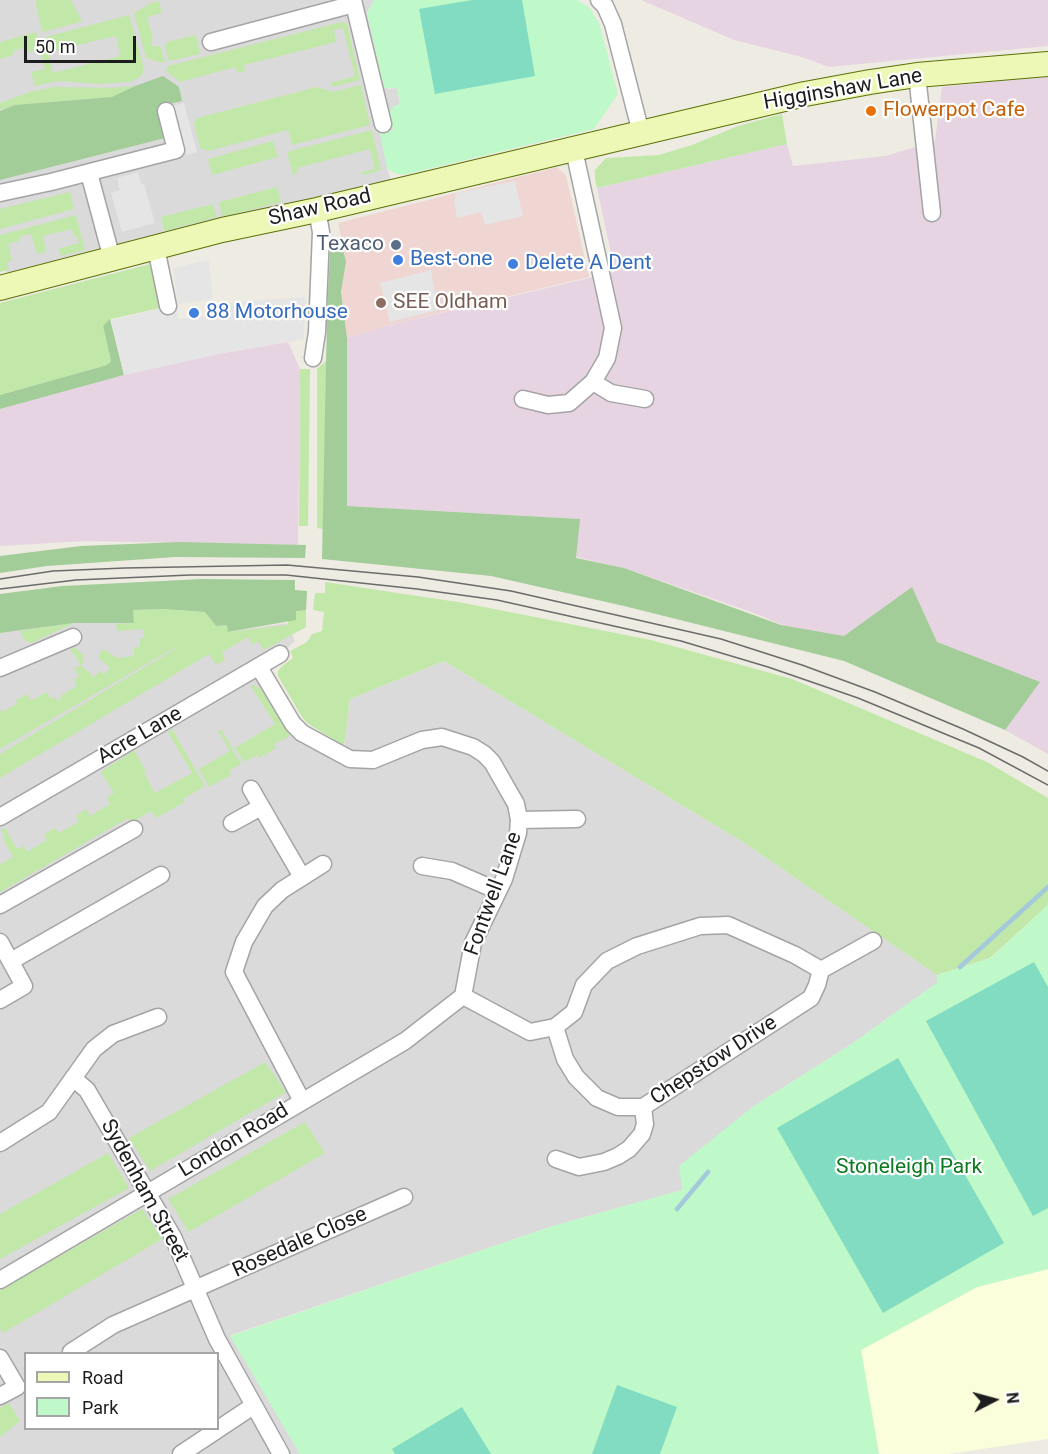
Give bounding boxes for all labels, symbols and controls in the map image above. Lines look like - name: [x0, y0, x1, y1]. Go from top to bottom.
- scale bar: [27, 24, 140, 62]
- text: 50 m: [35, 36, 75, 57]
- street label: Higginshaw Lane: [762, 64, 924, 116]
- place label: Flowerpot Cafe: [883, 98, 1025, 124]
- marker: Flowerpot Cafe: [864, 104, 878, 118]
- street label: Shaw Road: [266, 184, 374, 232]
- place label: Texaco: [317, 232, 384, 258]
- marker: Texaco: [389, 238, 403, 252]
- place label: Best-one: [410, 247, 492, 273]
- place label: Delete A Dent: [525, 251, 652, 277]
- marker: Best-one: [391, 253, 405, 267]
- marker: Delete A Dent: [506, 257, 520, 271]
- place label: SEE Oldham: [393, 290, 507, 316]
- marker: SEE Oldham: [374, 296, 388, 310]
- place label: 88 Motorhouse: [206, 300, 348, 326]
- marker: 88 Motorhouse: [187, 306, 201, 320]
- street label: Acre Lane: [93, 702, 187, 770]
- street label: Fontwell Lane: [460, 829, 528, 959]
- street label: Chepstow Drive: [646, 1011, 782, 1111]
- street label: London Road: [174, 1098, 294, 1184]
- street label: Sydenham Street: [94, 1115, 194, 1267]
- park label: Stoneleigh Park: [836, 1155, 982, 1181]
- street label: Rosedale Close: [229, 1202, 371, 1284]
- legend: [24, 1352, 219, 1430]
- text: Road: [82, 1367, 123, 1388]
- north arrow: [964, 1370, 1024, 1430]
- text: N: [1002, 1391, 1022, 1405]
- text: Park: [82, 1397, 118, 1418]

